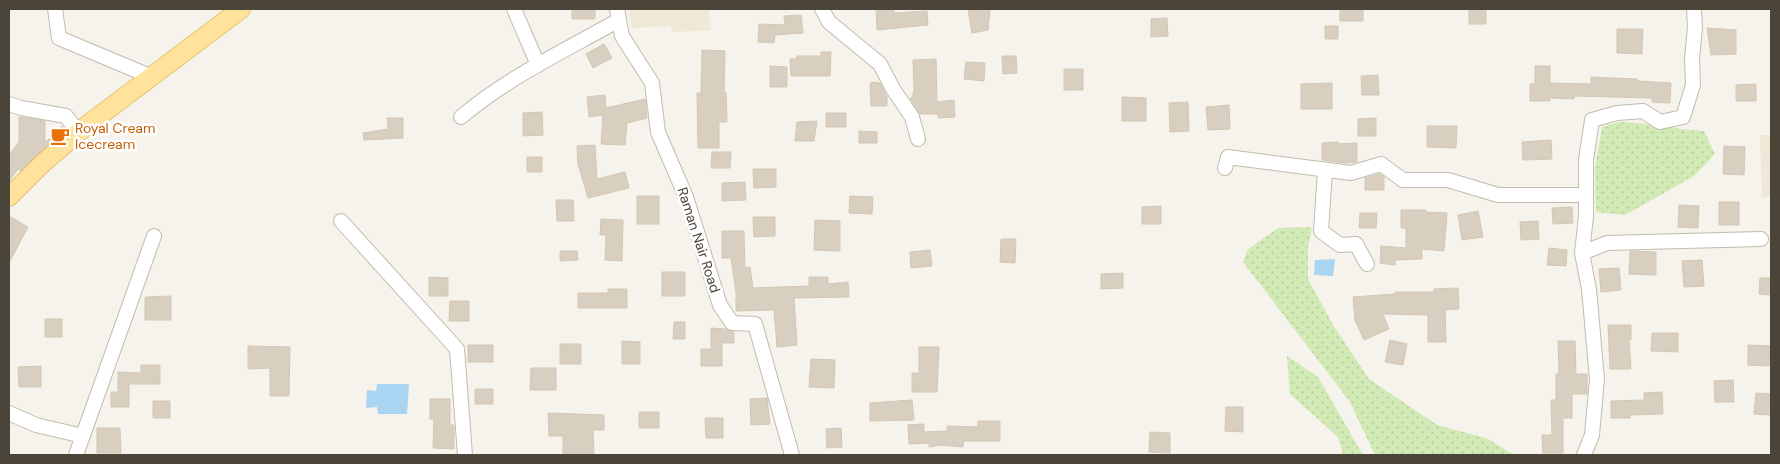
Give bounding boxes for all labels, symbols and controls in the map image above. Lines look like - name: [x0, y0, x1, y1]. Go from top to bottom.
- place label: Royal Cream Icecream: [75, 119, 155, 153]
- cafe icon: Royal Cream Icecream: [49, 125, 71, 147]
- street label: Raman Nair Road: [673, 185, 725, 295]

